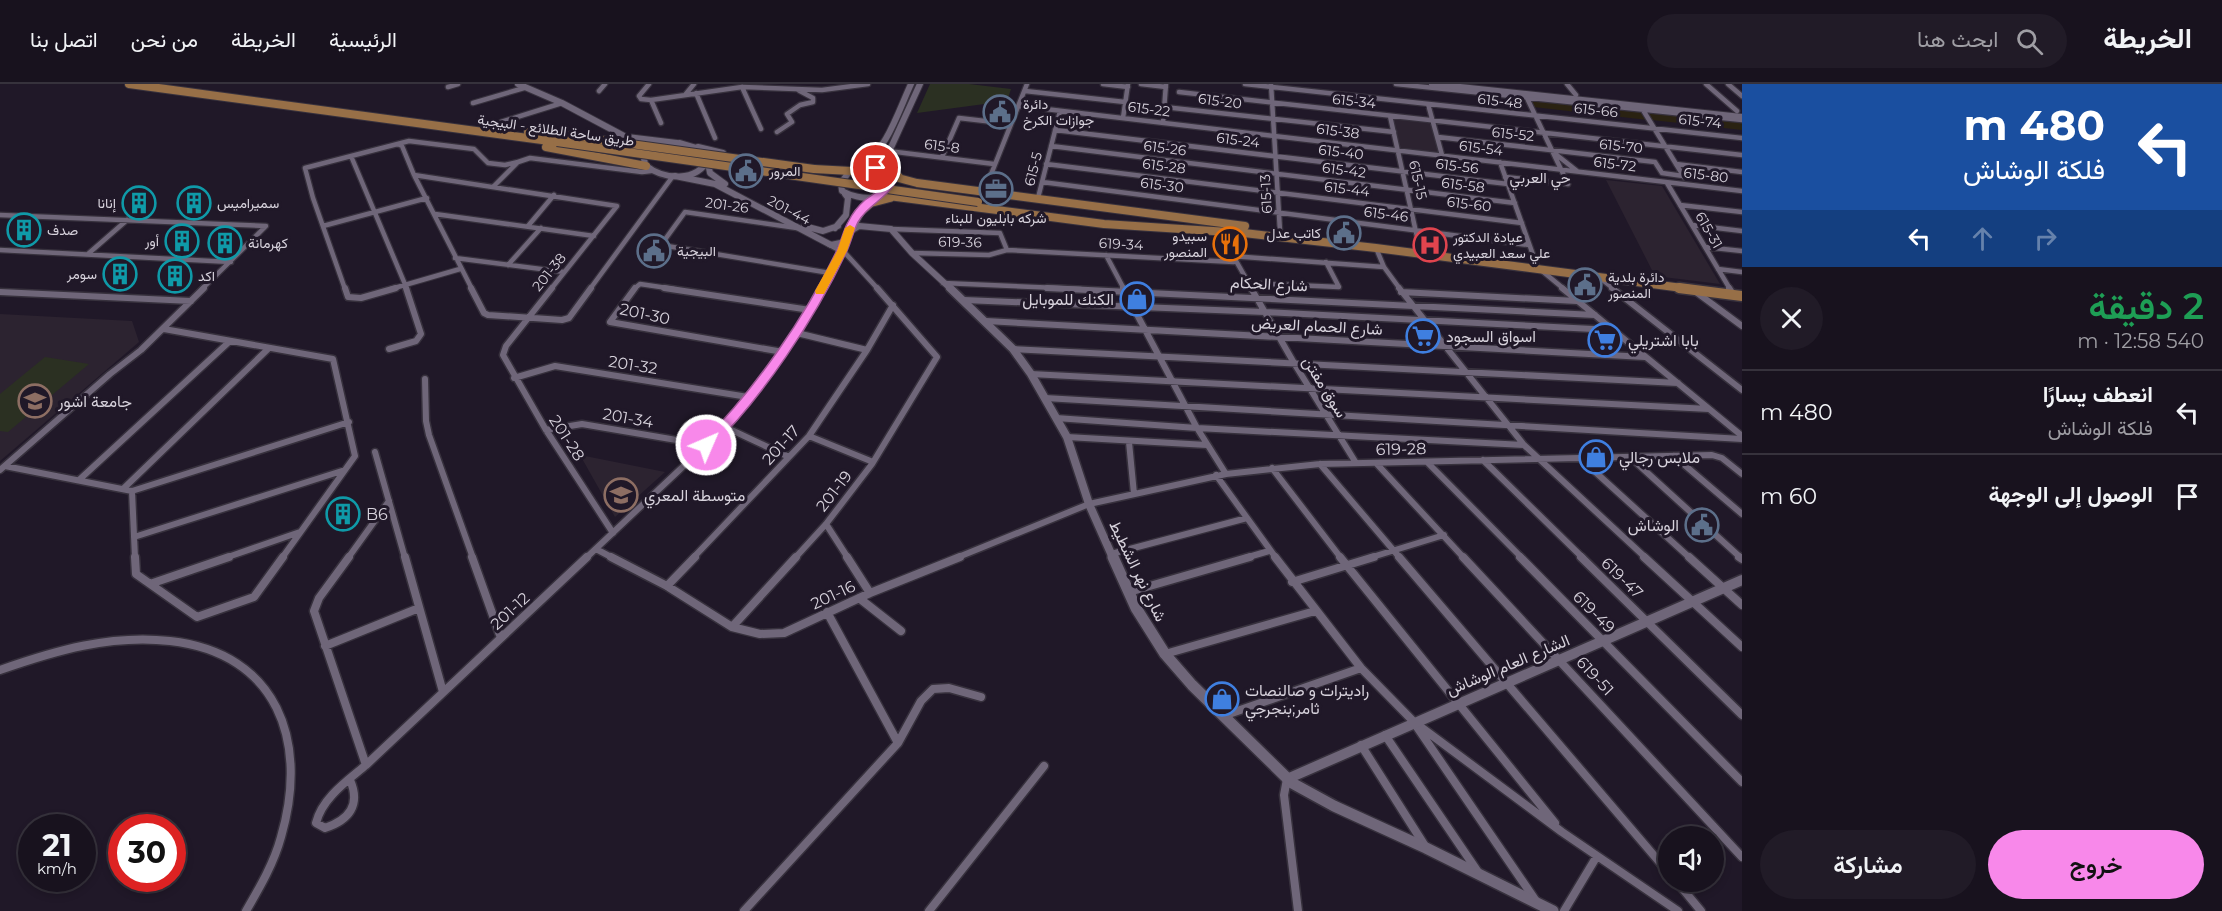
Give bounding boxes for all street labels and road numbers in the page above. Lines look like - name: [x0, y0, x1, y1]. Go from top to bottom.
- street label: 615-20: [1197, 89, 1243, 113]
- street label: 615-34: [1331, 90, 1377, 112]
- street label: 615-48: [1477, 90, 1524, 112]
- street label: 615-22: [1127, 97, 1171, 121]
- street label: 615-66: [1573, 99, 1619, 121]
- street label: طريق ساحة الطلائع - البيجية: [476, 110, 635, 152]
- street label: 615-74: [1678, 110, 1723, 132]
- street label: 615-38: [1315, 119, 1361, 143]
- street label: 615-52: [1491, 123, 1535, 145]
- street label: 615-24: [1215, 128, 1261, 152]
- street label: 615-8: [923, 135, 961, 157]
- street label: 615-70: [1598, 135, 1644, 157]
- street label: 615-26: [1142, 136, 1188, 160]
- street label: 615-54: [1458, 136, 1505, 160]
- street label: 615-40: [1317, 140, 1365, 164]
- street label: 615-5: [1020, 150, 1046, 188]
- street label: 615-72: [1593, 152, 1637, 176]
- street label: 615-28: [1141, 154, 1187, 178]
- street label: 615-56: [1434, 154, 1480, 178]
- street label: 615-42: [1321, 158, 1367, 182]
- street label: 615-15: [1405, 159, 1431, 201]
- street label: 615-80: [1683, 163, 1729, 187]
- street label: 615-30: [1139, 173, 1185, 197]
- street label: 615-58: [1440, 173, 1486, 197]
- street label: 615-13: [1256, 174, 1276, 214]
- street label: 615-44: [1323, 177, 1371, 201]
- street label: 201-44: [764, 191, 814, 229]
- street label: 615-60: [1446, 192, 1492, 216]
- street label: 201-26: [704, 193, 750, 217]
- street label: 615-46: [1363, 202, 1410, 226]
- street label: 615-31: [1691, 208, 1727, 252]
- street label: 619-36: [938, 233, 982, 251]
- street label: 619-34: [1098, 234, 1144, 254]
- street label: 201-38: [528, 249, 570, 295]
- street label: شارع الحكام: [1230, 272, 1308, 298]
- street label: 201-30: [618, 299, 672, 329]
- street label: شارع الحمام العريض: [1251, 313, 1383, 341]
- street label: 201-32: [607, 352, 659, 378]
- street label: سوق مفتن: [1298, 353, 1351, 422]
- street label: 201-34: [601, 404, 655, 432]
- street label: 201-28: [545, 412, 589, 464]
- street label: 201-17: [758, 421, 804, 469]
- street label: 619-28: [1376, 439, 1426, 459]
- street label: 201-19: [812, 467, 856, 515]
- street label: شارع نهر الشطيط: [1104, 517, 1171, 625]
- street label: 619-47: [1597, 554, 1647, 602]
- street label: 201-16: [808, 576, 858, 613]
- street label: 619-49: [1569, 587, 1619, 637]
- street label: 201-12: [487, 588, 533, 634]
- street label: الشارع العام الوشاش: [1443, 630, 1573, 701]
- street label: 619-51: [1572, 653, 1618, 699]

